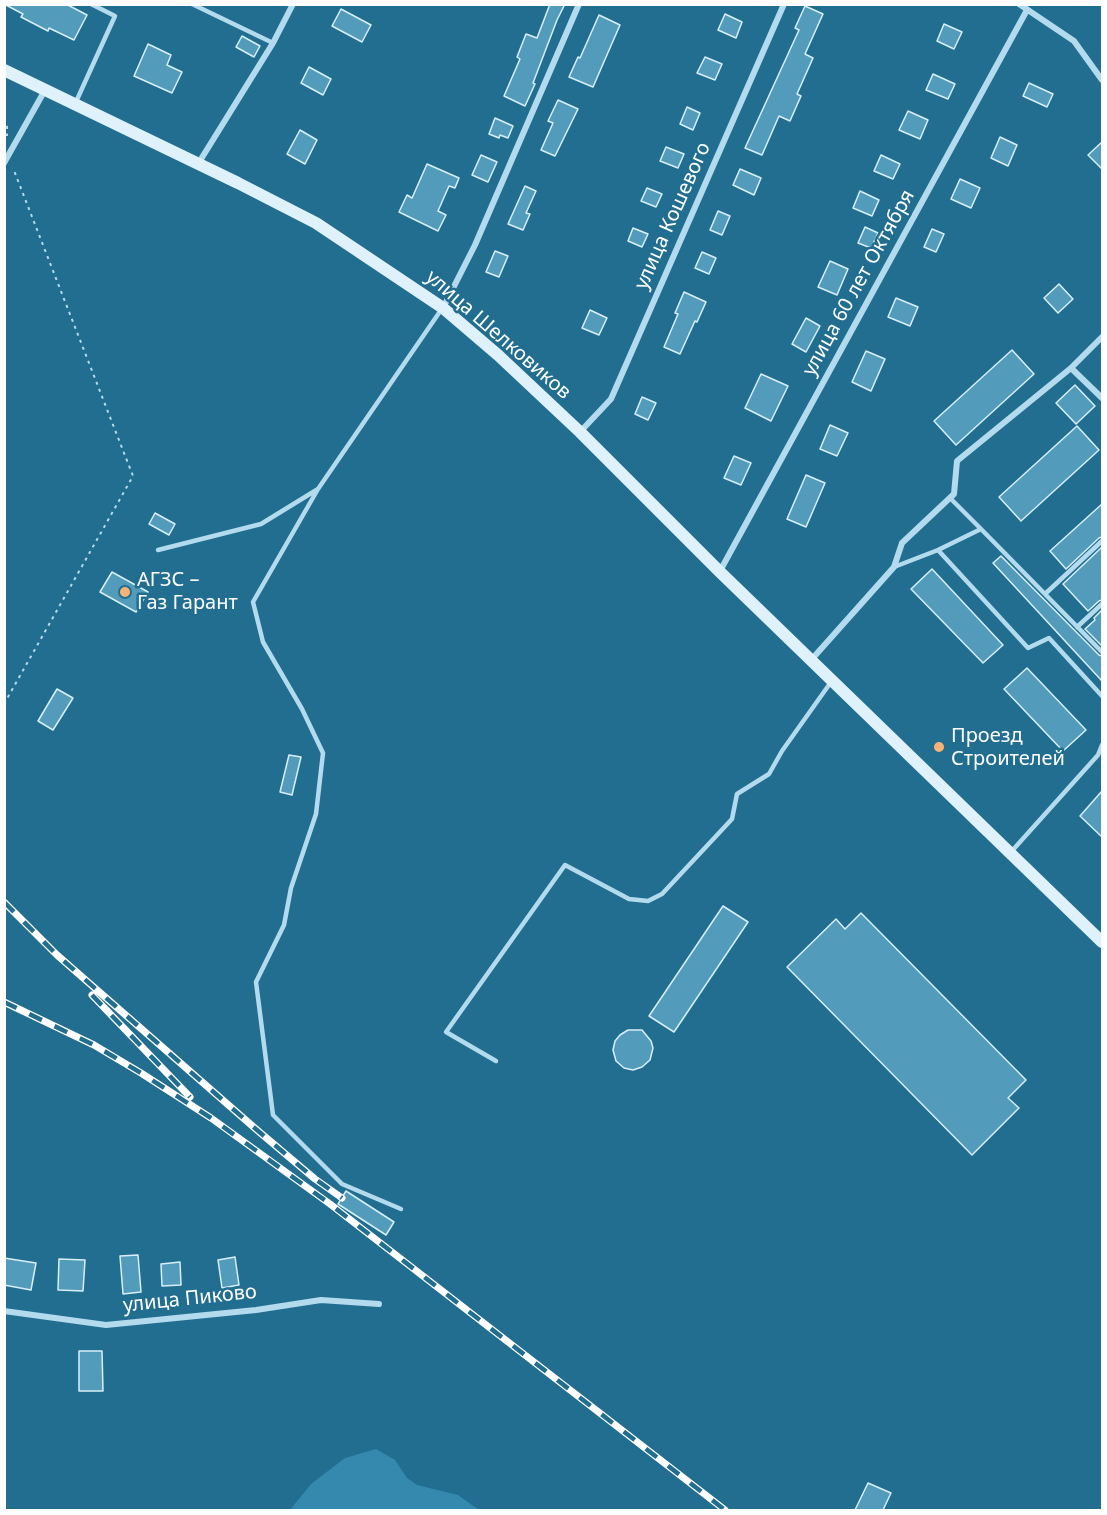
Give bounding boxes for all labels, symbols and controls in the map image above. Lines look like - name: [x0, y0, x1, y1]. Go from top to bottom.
- street label: улица Кошевого: [630, 139, 716, 293]
- street label: улица 60 лет Октября: [798, 186, 920, 380]
- street label: улица Шелковиков: [420, 265, 576, 405]
- place label: АГЗС – Газ Гарант: [137, 568, 238, 615]
- marker: АГЗС – Газ Гарант: [118, 585, 132, 599]
- place label: Проезд Строителей: [951, 724, 1065, 771]
- marker: Проезд Строителей: [932, 740, 946, 754]
- street label: улица Пиково: [122, 1280, 258, 1318]

